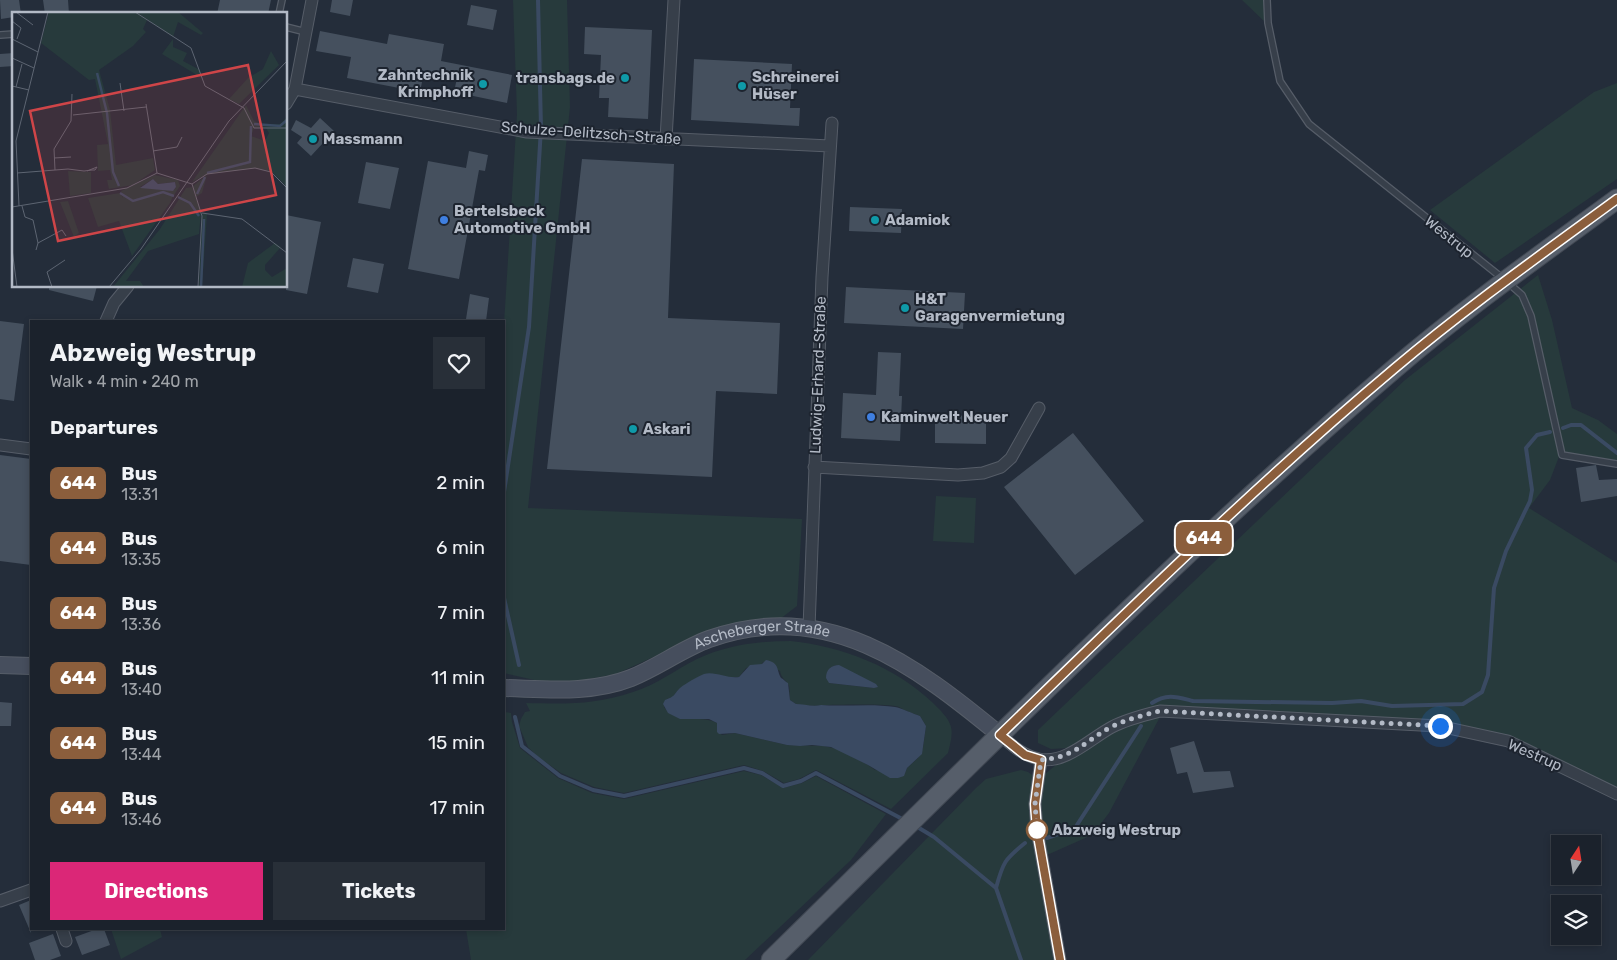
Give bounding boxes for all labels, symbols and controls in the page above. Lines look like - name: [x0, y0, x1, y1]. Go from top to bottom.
- inset map: [12, 12, 288, 288]
- place label: Zahntechnik Krimphoff: [378, 66, 474, 101]
- place label: Schreinerei Hüser: [752, 68, 839, 103]
- place label: transbags.de: [516, 69, 615, 87]
- marker: transbags.de: [619, 72, 631, 84]
- marker: Zahntechnik Krimphoff: [477, 78, 489, 90]
- marker: Schreinerei Hüser: [736, 80, 748, 92]
- street label: Schulze-Delitzsch-Straße: [500, 118, 682, 148]
- place label: Massmann: [323, 130, 403, 148]
- marker: Massmann: [307, 133, 319, 145]
- place label: Bertelsbeck Automotive GmbH: [454, 202, 591, 237]
- place label: Adamiok: [885, 211, 950, 229]
- street label: Westrup: [1421, 212, 1477, 262]
- marker: Bertelsbeck Automotive GmbH: [438, 214, 450, 226]
- marker: Adamiok: [869, 214, 881, 226]
- place label: H&T Garagenvermietung: [915, 290, 1065, 325]
- street label: Ludwig-Erhard-Straße: [806, 296, 830, 454]
- marker: H&T Garagenvermietung: [899, 302, 911, 314]
- button: heart: [433, 337, 485, 389]
- text: Abzweig Westrup: [50, 339, 256, 367]
- text: Walk · 4 min · 240 m: [50, 372, 199, 391]
- place label: Kaminwelt Neuer: [881, 408, 1008, 426]
- marker: Kaminwelt Neuer: [865, 411, 877, 423]
- text: Departures: [50, 416, 158, 439]
- place label: Askari: [643, 420, 691, 438]
- marker: Askari: [627, 423, 639, 435]
- text: Bus: [121, 462, 157, 485]
- text: 2 min: [436, 471, 485, 494]
- text: 644: [60, 472, 96, 494]
- text: 13:31: [121, 485, 158, 504]
- line badge: 644: [1175, 522, 1233, 554]
- text: Bus: [121, 527, 157, 550]
- text: 644: [1186, 527, 1222, 549]
- text: 6 min: [436, 536, 485, 559]
- text: 644: [60, 537, 96, 559]
- text: 13:35: [121, 550, 161, 569]
- text: Bus: [121, 592, 157, 615]
- text: 7 min: [438, 601, 485, 624]
- text: 644: [60, 602, 96, 624]
- text: 13:36: [121, 615, 161, 634]
- street label: Ascheberger Straße: [690, 617, 832, 654]
- text: Bus: [121, 657, 157, 680]
- text: 11 min: [431, 666, 485, 689]
- text: 644: [60, 667, 96, 689]
- text: 13:40: [121, 680, 162, 699]
- your location: [1428, 714, 1453, 739]
- text: Bus: [121, 722, 157, 745]
- text: 15 min: [428, 731, 485, 754]
- text: 644: [60, 732, 96, 754]
- street label: Westrup: [1505, 735, 1565, 775]
- text: 13:44: [121, 745, 162, 764]
- text: Bus: [121, 787, 157, 810]
- text: 17 min: [429, 796, 485, 819]
- text: 644: [60, 797, 96, 819]
- text: 13:46: [121, 810, 161, 829]
- marker: Abzweig Westrup: [1026, 819, 1048, 841]
- place label: Abzweig Westrup: [1052, 821, 1181, 839]
- north arrow: [1551, 835, 1601, 885]
- map controls: [1551, 835, 1601, 945]
- button: Directions: [50, 862, 263, 920]
- button: Tickets: [273, 862, 485, 920]
- button: layers: [1551, 895, 1601, 945]

